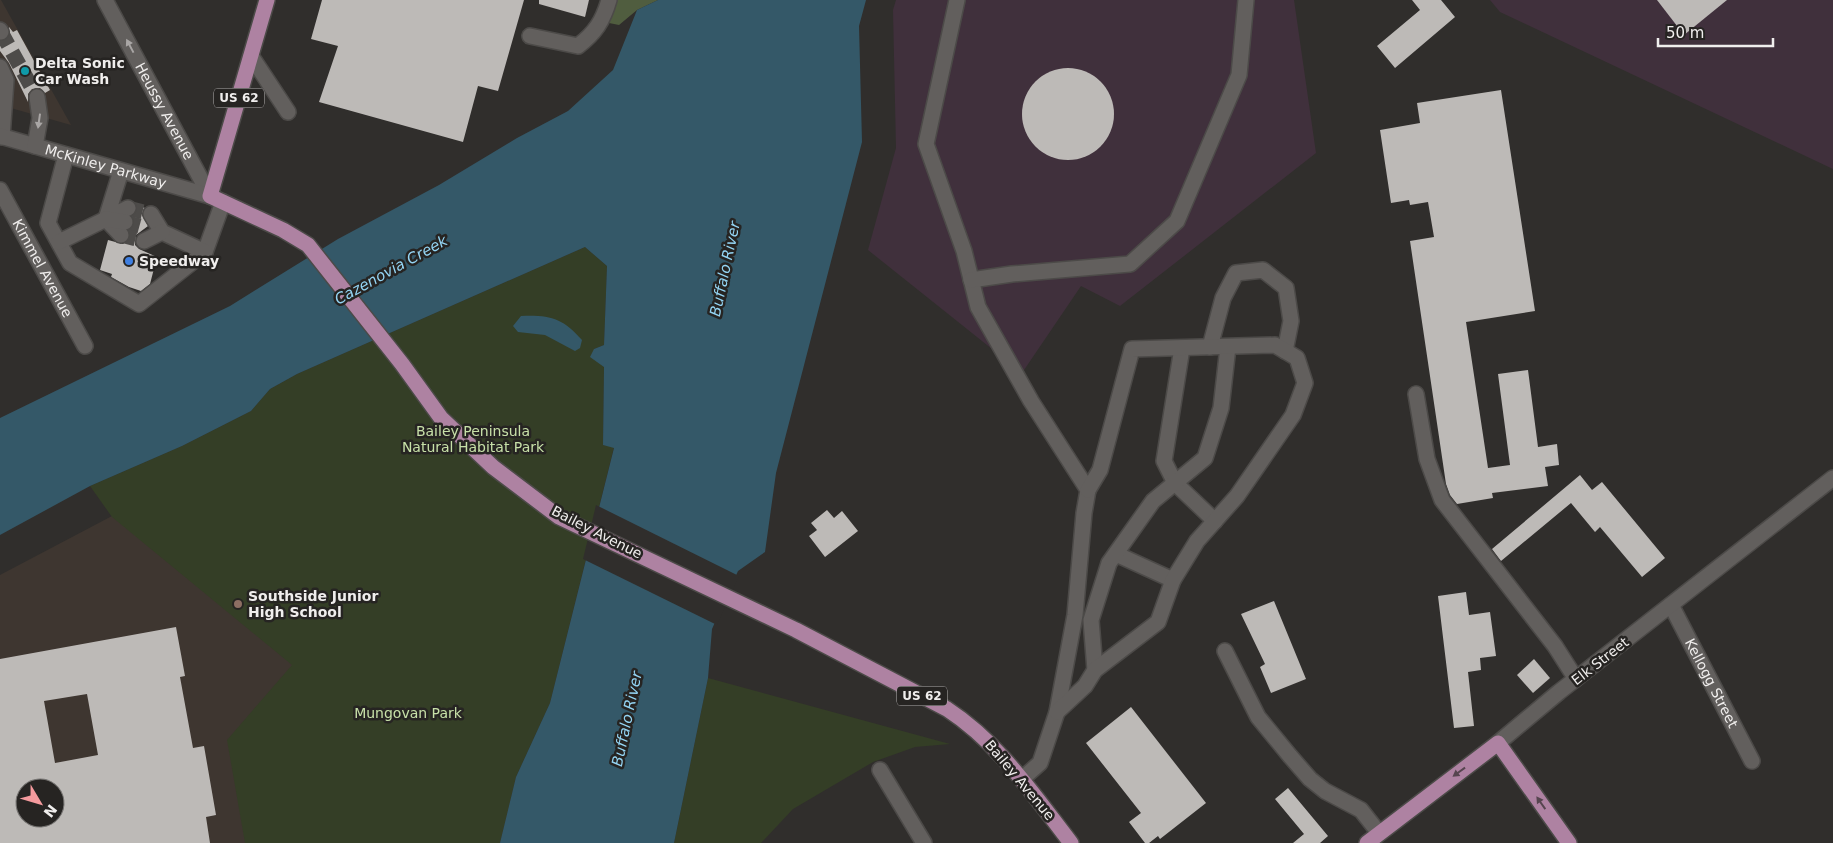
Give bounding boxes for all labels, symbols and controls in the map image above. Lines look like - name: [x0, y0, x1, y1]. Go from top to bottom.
- scale bar: [1658, 15, 1773, 47]
- text: 50 m: [1666, 24, 1704, 42]
- one-way arrow: [125, 39, 134, 52]
- place label: Delta Sonic Car Wash: [35, 55, 125, 87]
- street label: Heussy Avenue: [132, 60, 197, 162]
- marker: Delta Sonic Car Wash: [19, 65, 31, 77]
- road number: US 62: [214, 89, 264, 108]
- one-way arrow: [35, 114, 43, 130]
- street label: McKinley Parkway: [43, 141, 168, 191]
- street label: Kimmel Avenue: [9, 216, 76, 320]
- water label: Buffalo River: [706, 219, 744, 318]
- water label: Cazenovia Creek: [331, 231, 452, 308]
- place label: Speedway: [139, 253, 219, 269]
- marker: Speedway: [123, 255, 135, 267]
- park label: Bailey Peninsula Natural Habitat Park: [402, 423, 545, 455]
- street label: Bailey Avenue: [549, 502, 645, 562]
- place label: Southside Junior High School: [248, 588, 378, 620]
- marker: Southside Junior High School: [232, 598, 244, 610]
- street label: Elk Street: [1568, 634, 1632, 688]
- street label: Kellogg Street: [1682, 636, 1742, 731]
- water label: Buffalo River: [608, 669, 646, 768]
- road number: US 62: [897, 686, 947, 706]
- park label: Mungovan Park: [354, 705, 463, 721]
- street label: Bailey Avenue: [982, 737, 1058, 823]
- one-way arrow: [1452, 767, 1466, 777]
- north arrow: [15, 778, 65, 828]
- one-way arrow: [1536, 796, 1546, 810]
- text: N: [40, 801, 60, 821]

